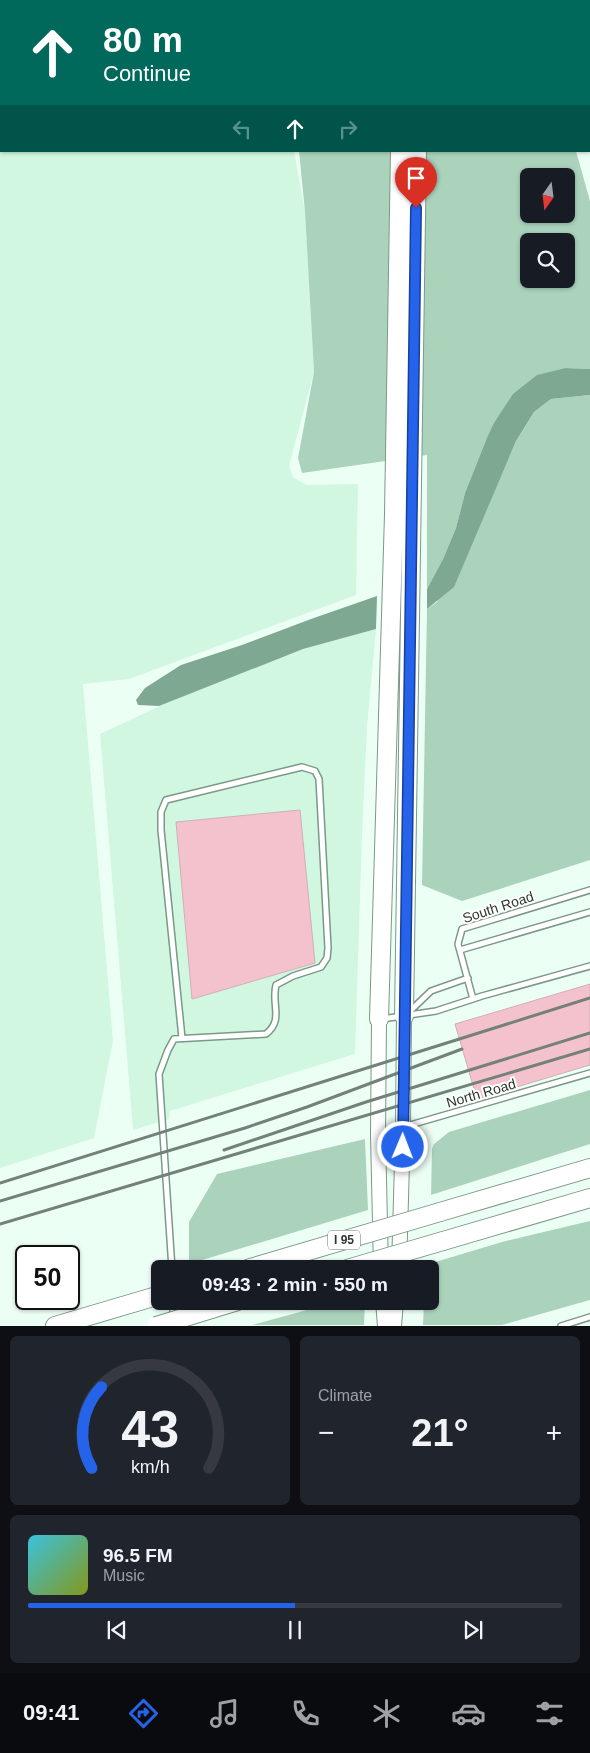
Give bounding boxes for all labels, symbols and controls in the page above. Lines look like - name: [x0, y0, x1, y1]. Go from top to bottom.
- icon: ahead: [20, 20, 85, 85]
- text: 80 m: [103, 20, 183, 59]
- text: Continue: [103, 61, 191, 86]
- icon: left: [228, 115, 256, 143]
- icon: ahead: [281, 115, 309, 143]
- icon: right: [334, 115, 362, 143]
- pin: [395, 157, 437, 208]
- icon: arrive: [402, 164, 430, 192]
- north arrow: [520, 168, 575, 222]
- map controls: [520, 168, 575, 288]
- button: search: [520, 233, 575, 288]
- street label: South Road: [460, 888, 536, 926]
- street label: North Road: [444, 1075, 518, 1111]
- position arrow: [376, 1120, 428, 1172]
- road number: I 95: [328, 1230, 360, 1250]
- speed limit sign: 50: [15, 1245, 80, 1310]
- text: 09:43 · 2 min · 550 m: [202, 1274, 388, 1295]
- text: Climate: [318, 1387, 372, 1404]
- text: 43: [121, 1400, 179, 1458]
- text: 21°: [411, 1412, 469, 1454]
- text: −: [318, 1417, 334, 1448]
- text: +: [546, 1417, 562, 1448]
- text: km/h: [131, 1457, 169, 1477]
- text: 96.5 FM: [103, 1545, 173, 1566]
- text: Music: [103, 1567, 145, 1584]
- icon: previous: [103, 1616, 131, 1644]
- icon: pause: [281, 1616, 309, 1644]
- icon: next: [459, 1616, 487, 1644]
- icon: directions: [126, 1696, 161, 1731]
- icon: music: [207, 1696, 242, 1731]
- icon: phone: [288, 1696, 323, 1731]
- icon: climate: [369, 1696, 404, 1731]
- icon: car: [451, 1696, 486, 1731]
- icon: filters: [532, 1696, 567, 1731]
- text: 09:41: [23, 1700, 79, 1725]

